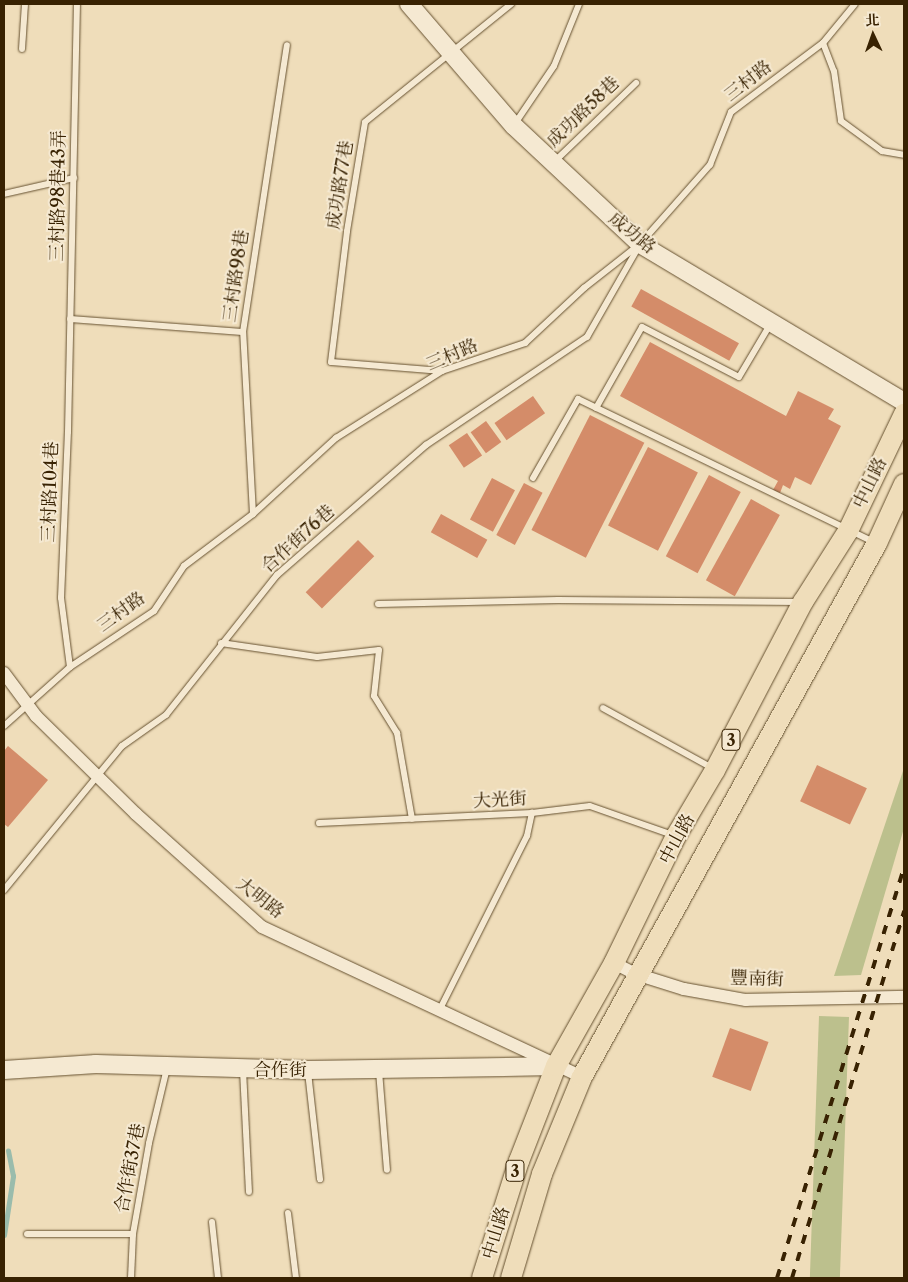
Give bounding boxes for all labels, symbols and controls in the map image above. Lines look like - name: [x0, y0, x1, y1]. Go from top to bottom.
- north arrow: [848, 10, 898, 60]
- text: 北: [865, 11, 880, 29]
- street label: 三村路: [720, 56, 776, 106]
- street label: 成功路58巷: [542, 72, 624, 152]
- street label: 三村路98巷43弄: [46, 130, 70, 262]
- street label: 成功路77巷: [322, 139, 358, 231]
- street label: 成功路: [604, 208, 660, 258]
- street label: 三村路98巷: [219, 228, 253, 324]
- street label: 三村路: [423, 335, 481, 375]
- street label: 三村路104巷: [37, 441, 63, 543]
- street label: 中山路: [848, 454, 892, 512]
- street label: 合作街76巷: [257, 501, 339, 577]
- street label: 三村路: [93, 587, 149, 637]
- road number: 3: [721, 726, 741, 754]
- street label: 大光街: [472, 788, 528, 812]
- street label: 中山路: [655, 810, 699, 868]
- street label: 大明路: [232, 873, 288, 923]
- street label: 豐南街: [730, 967, 784, 991]
- street label: 合作街: [253, 1059, 307, 1081]
- street label: 合作街37巷: [111, 1121, 149, 1215]
- road number: 3: [505, 1158, 525, 1184]
- street label: 中山路: [478, 1204, 514, 1262]

